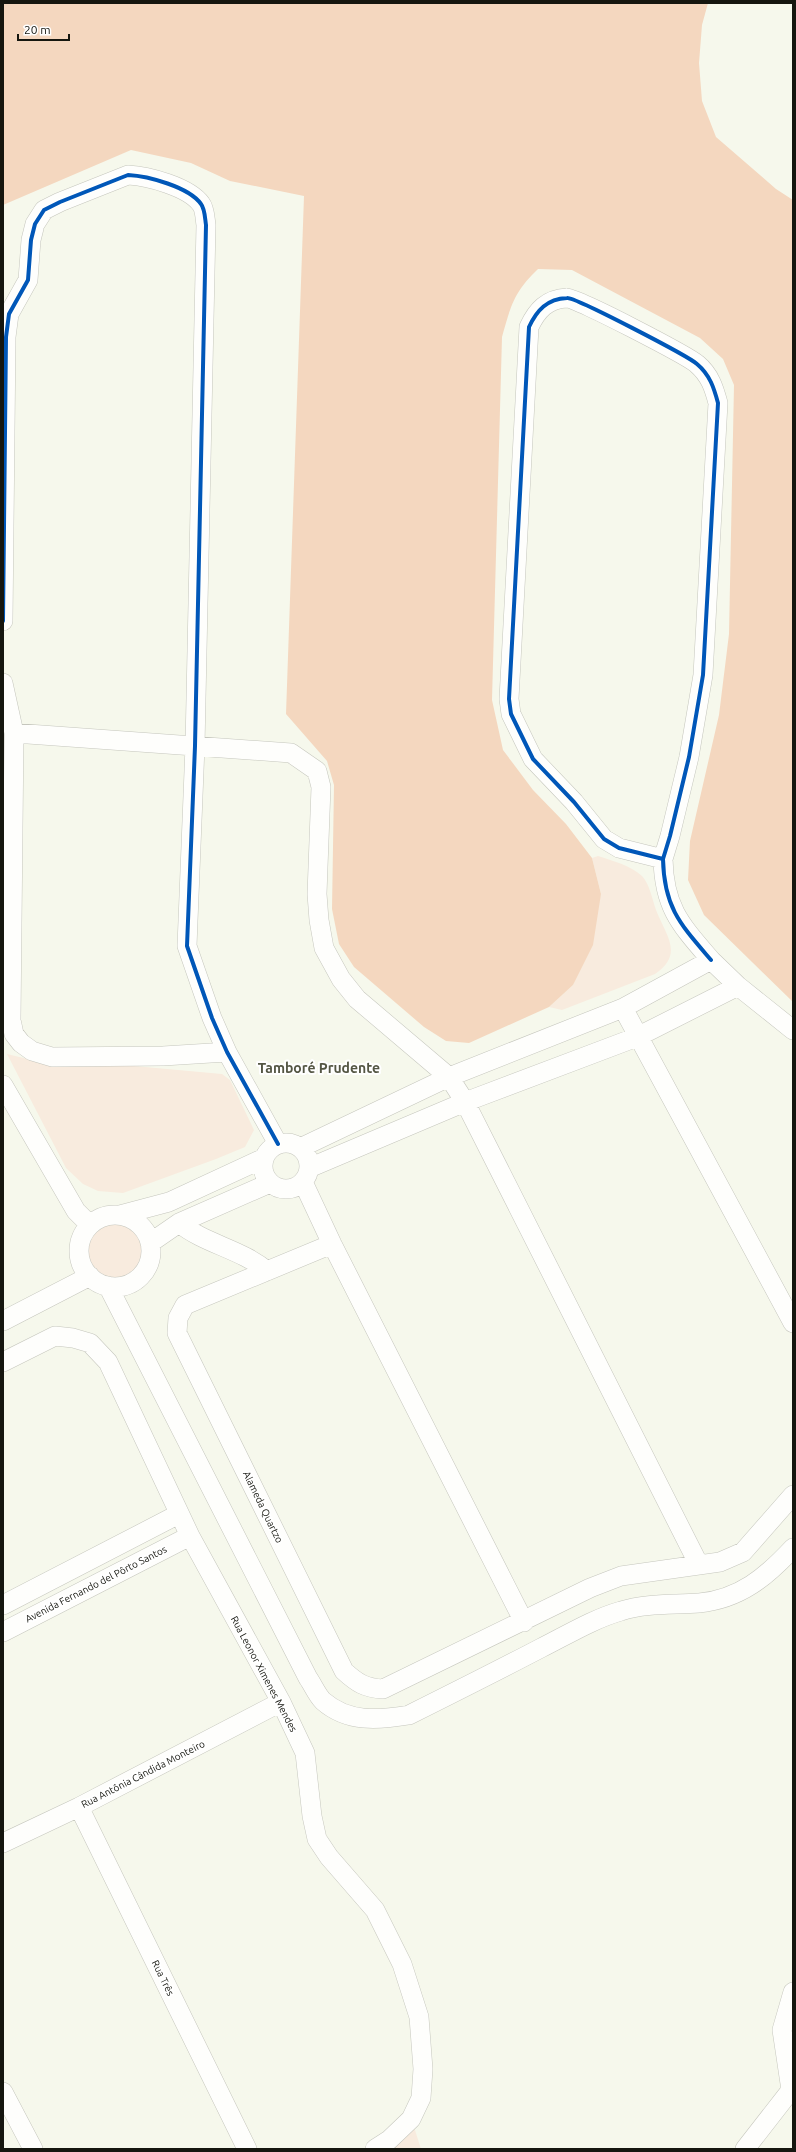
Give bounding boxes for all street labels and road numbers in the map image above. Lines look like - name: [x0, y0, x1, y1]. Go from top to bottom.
- street label: Alameda Quartzo: [241, 1469, 285, 1545]
- street label: Avenida Fernando del Pôrto Santos: [23, 1543, 169, 1625]
- street label: Rua Leonor Ximenes Mendes: [229, 1614, 299, 1734]
- street label: Rua Antônia Cândida Monteiro: [79, 1738, 207, 1810]
- street label: Rua Três: [150, 1958, 176, 1998]

